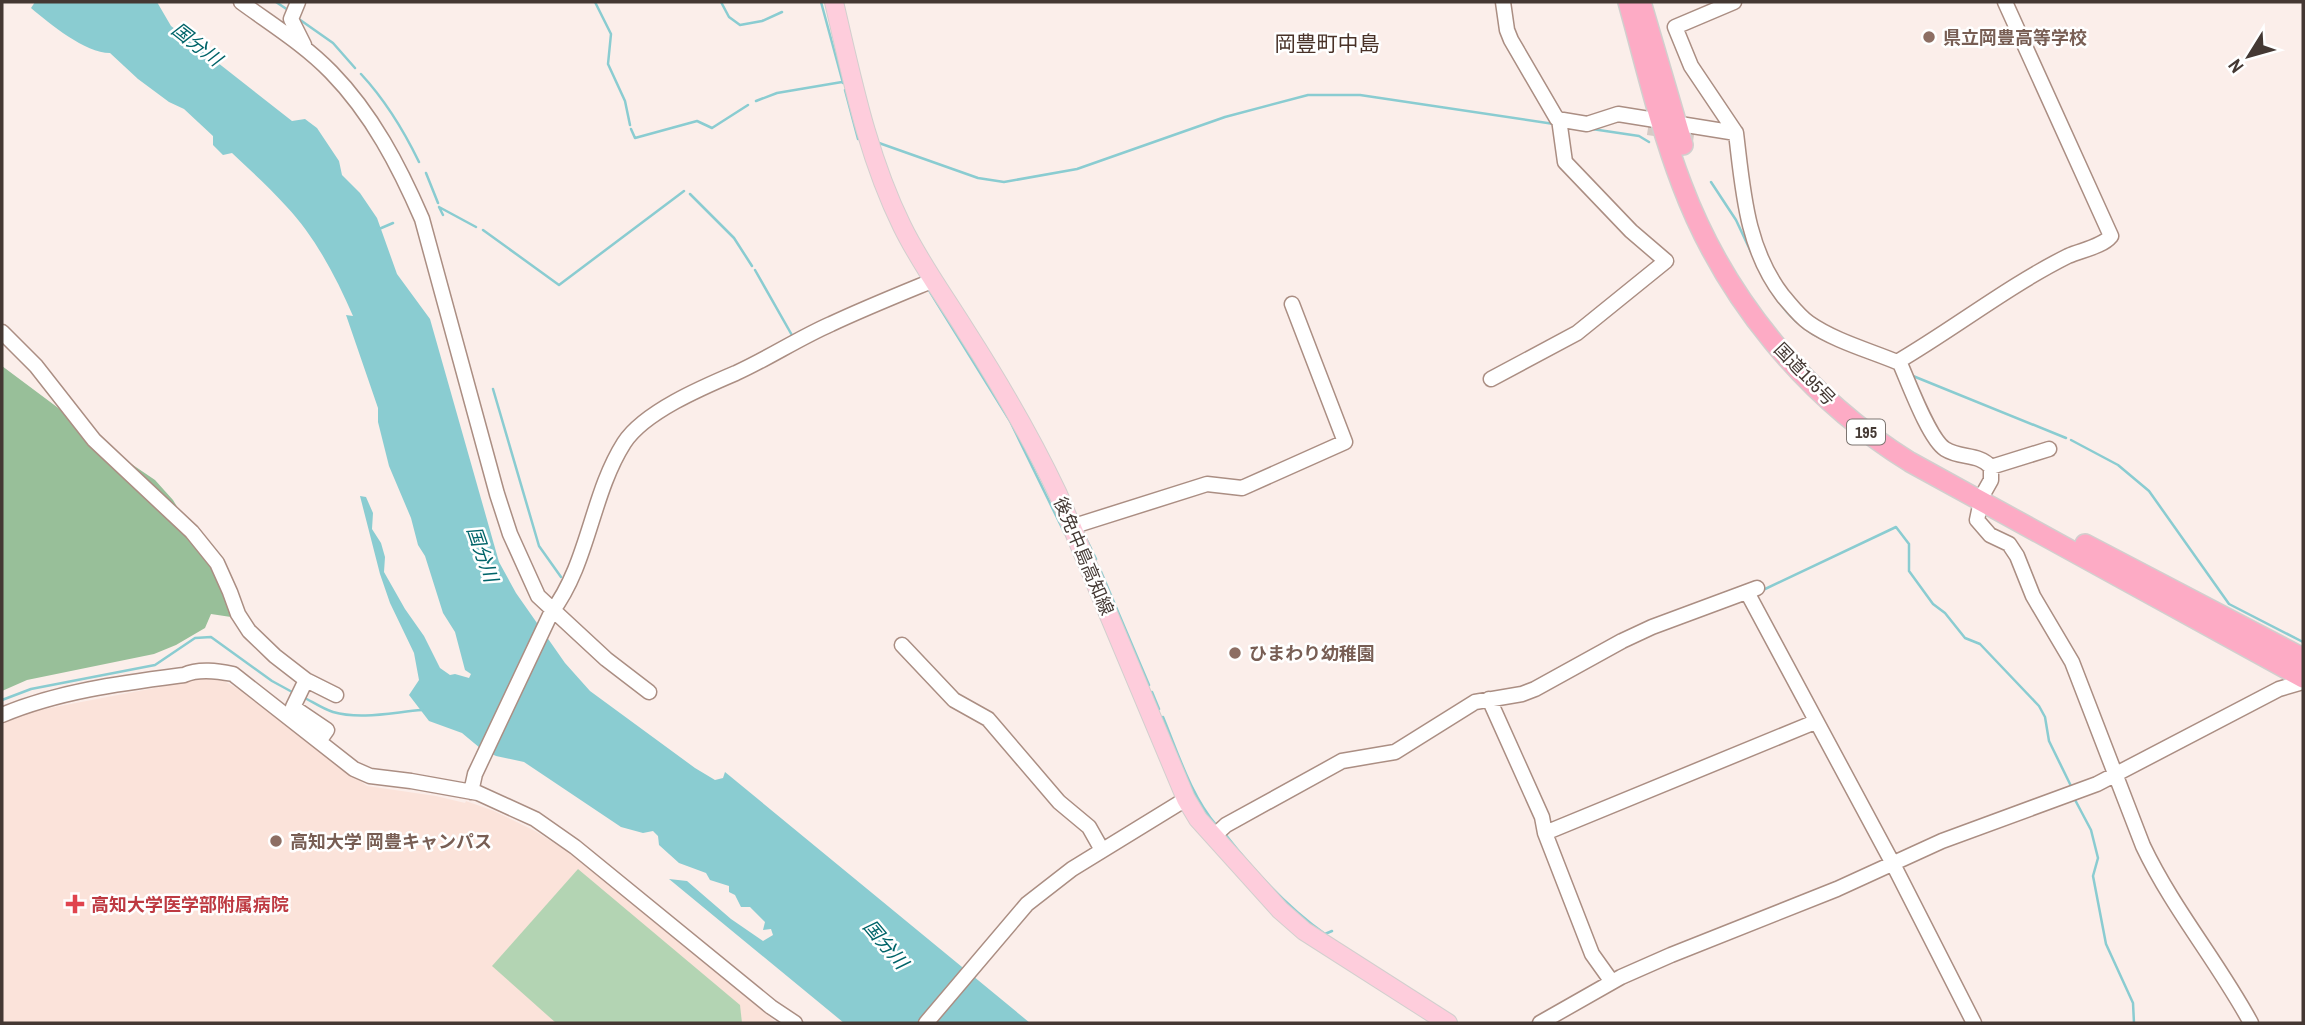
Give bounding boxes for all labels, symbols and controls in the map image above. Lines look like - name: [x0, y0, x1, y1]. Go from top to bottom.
- water label: 国分川: [167, 16, 229, 73]
- north arrow: [2214, 21, 2284, 91]
- place label: 県立岡豊高等学校: [1943, 25, 2087, 50]
- district label: 岡豊町中島: [1275, 29, 1380, 58]
- marker: 県立岡豊高等学校: [1921, 29, 1937, 45]
- text: N: [2222, 54, 2249, 79]
- street label: 国道195号: [1769, 337, 1841, 411]
- road number: 195: [1847, 420, 1885, 444]
- street label: 後免中島高知線: [1048, 493, 1120, 619]
- water label: 国分川: [461, 523, 505, 587]
- place label: ひまわり幼稚園: [1249, 641, 1375, 666]
- marker: ひまわり幼稚園: [1227, 645, 1243, 661]
- place label: 高知大学 岡豊キャンパス: [290, 829, 492, 854]
- marker: 高知大学 岡豊キャンパス: [268, 833, 284, 849]
- place label: 高知大学医学部附属病院: [91, 892, 289, 917]
- marker: 高知大学医学部附属病院: [65, 894, 85, 914]
- water label: 国分川: [858, 914, 916, 976]

